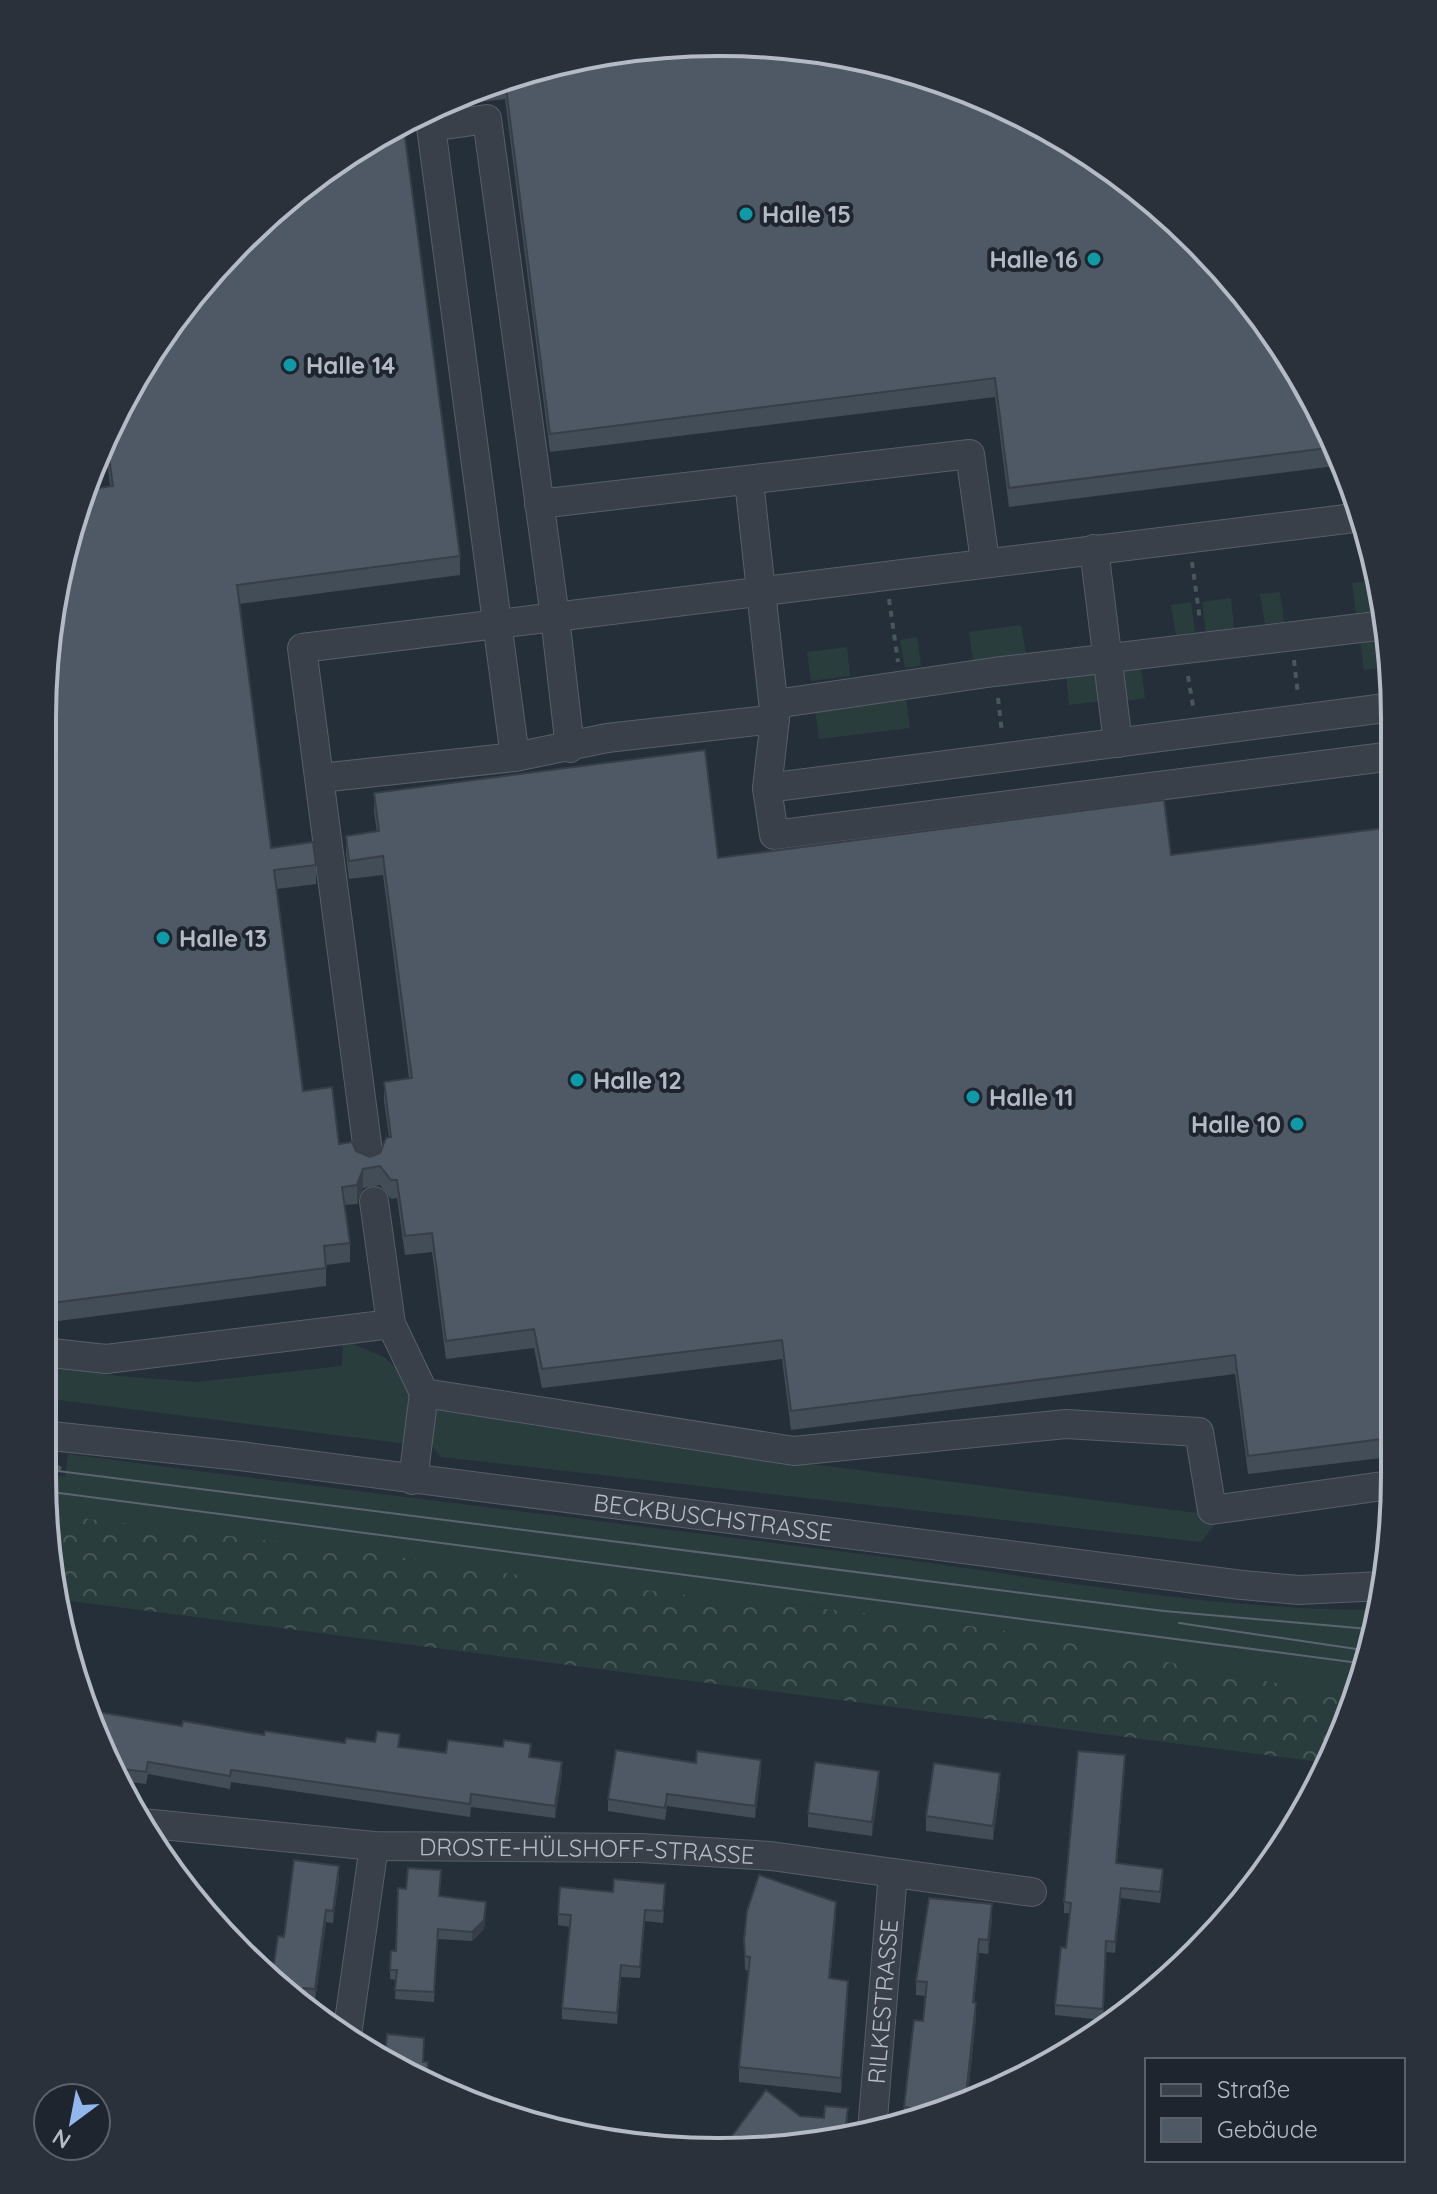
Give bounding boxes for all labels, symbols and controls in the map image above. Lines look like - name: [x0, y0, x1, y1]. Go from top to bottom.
- place label: Halle 15: [762, 199, 851, 229]
- marker: Halle 15: [737, 205, 755, 223]
- place label: Halle 16: [989, 244, 1078, 274]
- marker: Halle 16: [1085, 250, 1103, 268]
- place label: Halle 14: [306, 350, 395, 380]
- marker: Halle 14: [281, 356, 299, 374]
- place label: Halle 13: [179, 923, 267, 953]
- marker: Halle 13: [154, 929, 172, 947]
- place label: Halle 12: [593, 1065, 682, 1095]
- marker: Halle 12: [568, 1071, 586, 1089]
- place label: Halle 11: [989, 1082, 1074, 1112]
- marker: Halle 11: [964, 1088, 982, 1106]
- place label: Halle 10: [1191, 1109, 1281, 1139]
- marker: Halle 10: [1288, 1115, 1306, 1133]
- street label: BECKBUSCHSTRASSE: [592, 1487, 834, 1547]
- street label: DROSTE-HÜLSHOFF-STRASSE: [419, 1831, 755, 1870]
- street label: RILKESTRASSE: [861, 1918, 904, 2085]
- legend: [1145, 2058, 1405, 2162]
- text: Straße: [1217, 2074, 1290, 2104]
- north arrow: [32, 2082, 112, 2162]
- text: Gebäude: [1217, 2114, 1318, 2144]
- text: N: [47, 2123, 76, 2155]

